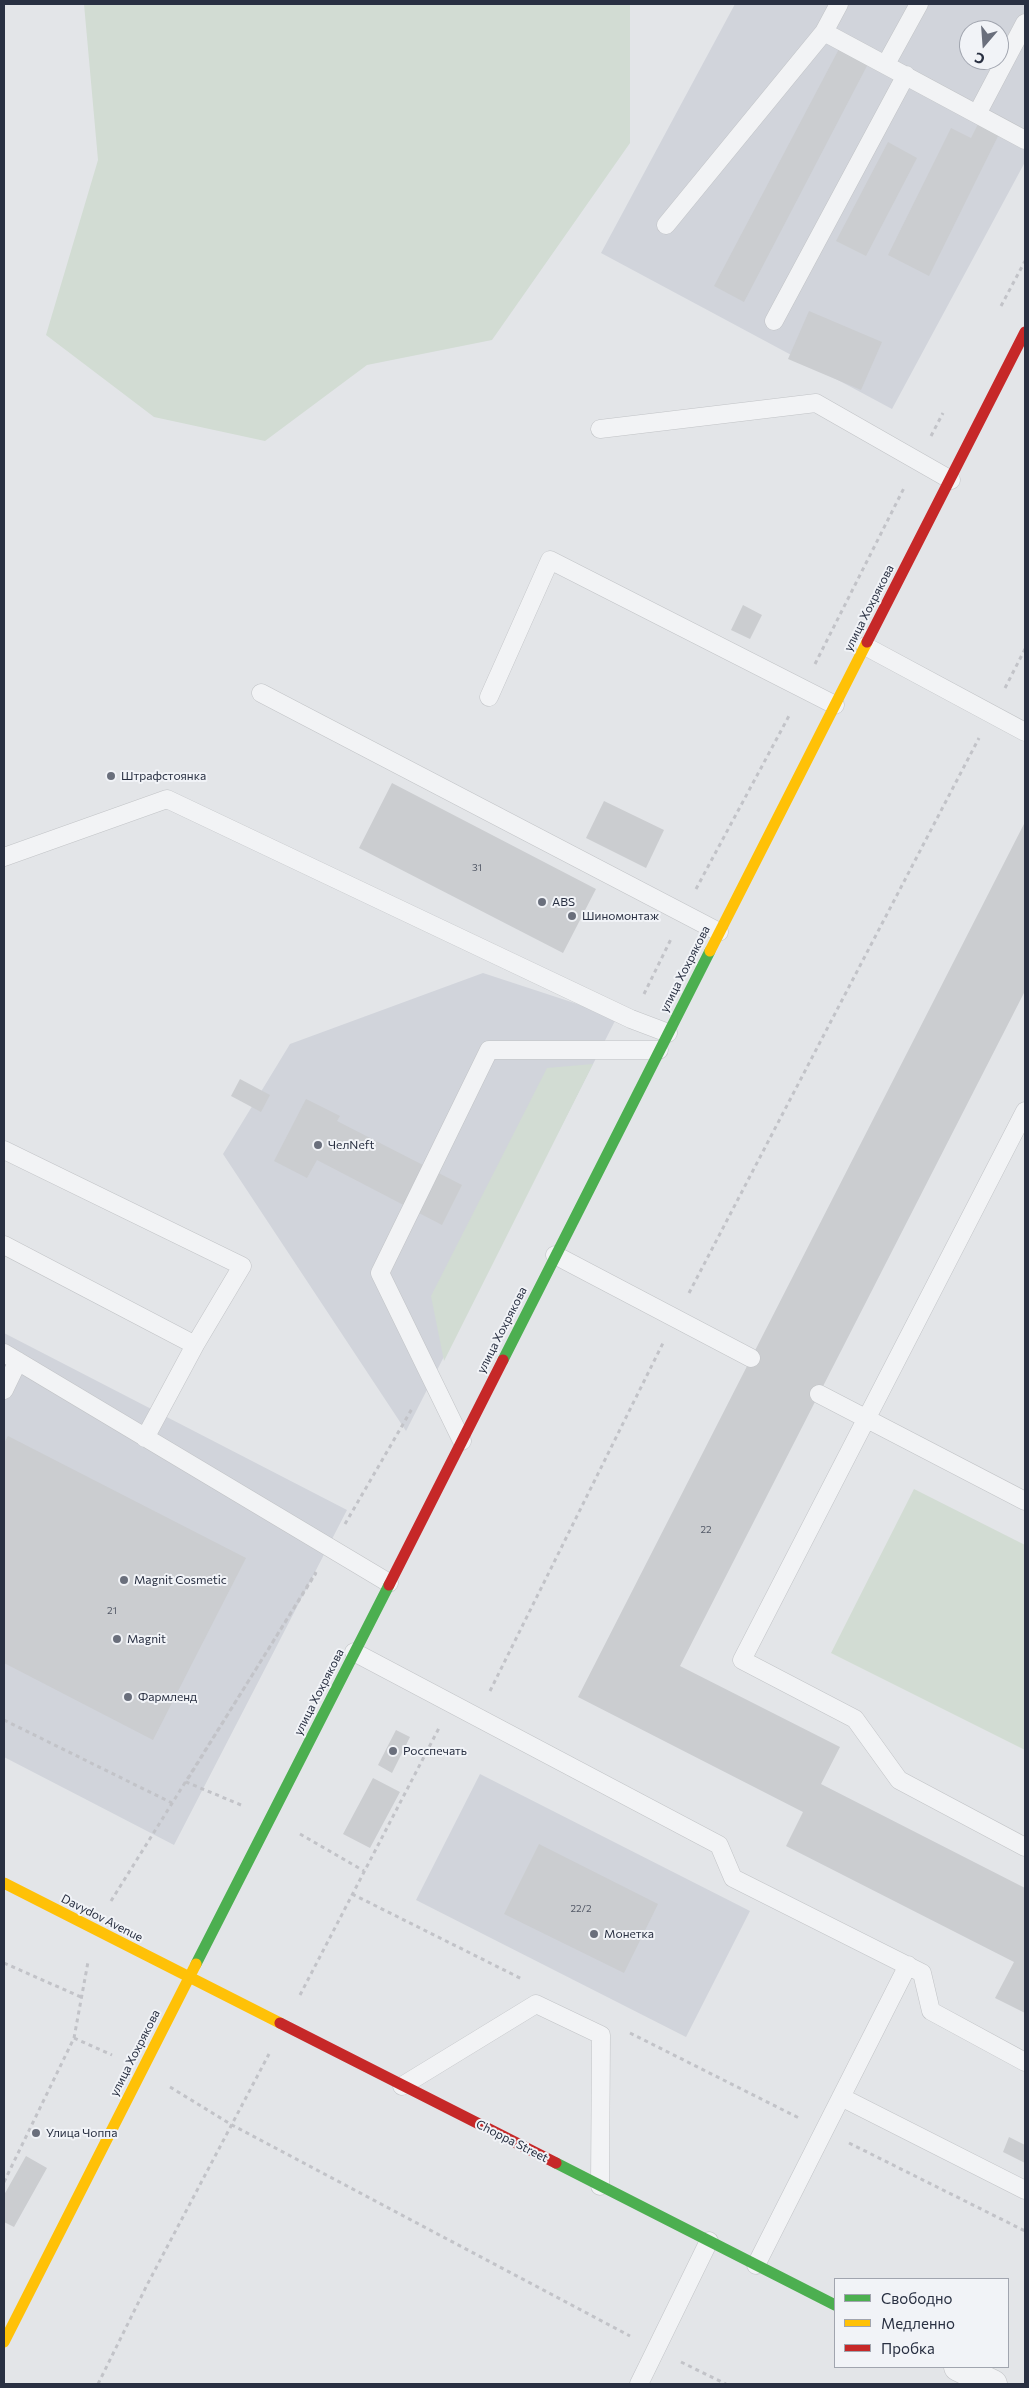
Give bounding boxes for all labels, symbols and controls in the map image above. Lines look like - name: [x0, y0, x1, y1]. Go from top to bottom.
- north arrow: [959, 20, 1009, 70]
- text: С: [972, 49, 987, 68]
- street label: улица Хохрякова: [841, 562, 897, 654]
- place label: Штрафстоянка: [121, 769, 206, 783]
- marker: Штрафстоянка: [105, 770, 117, 782]
- house number: 31: [472, 862, 482, 874]
- place label: ABS: [552, 895, 575, 909]
- marker: ABS: [536, 896, 548, 908]
- place label: Шиномонтаж: [582, 909, 659, 923]
- marker: Шиномонтаж: [566, 910, 578, 922]
- street label: улица Хохрякова: [657, 923, 713, 1015]
- place label: ЧелNeft: [328, 1138, 374, 1152]
- marker: ЧелNeft: [312, 1139, 324, 1151]
- street label: улица Хохрякова: [474, 1284, 530, 1376]
- house number: 22: [700, 1524, 712, 1536]
- place label: Magnit Cosmetic: [134, 1573, 227, 1587]
- marker: Magnit Cosmetic: [118, 1574, 130, 1586]
- house number: 21: [107, 1605, 117, 1617]
- place label: Magnit: [127, 1632, 166, 1646]
- marker: Magnit: [111, 1633, 123, 1645]
- street label: улица Хохрякова: [291, 1646, 347, 1738]
- place label: Фармленд: [138, 1690, 197, 1704]
- marker: Фармленд: [122, 1691, 134, 1703]
- place label: Росспечать: [403, 1744, 467, 1758]
- marker: Росспечать: [387, 1745, 399, 1757]
- street label: Davydov Avenue: [59, 1891, 145, 1945]
- house number: 22/2: [570, 1903, 592, 1915]
- place label: Монетка: [604, 1927, 654, 1941]
- marker: Монетка: [588, 1928, 600, 1940]
- street label: улица Хохрякова: [107, 2007, 163, 2099]
- street label: Choppa Street: [474, 2117, 550, 2165]
- place label: Улица Чоппа: [46, 2126, 117, 2140]
- marker: Улица Чоппа: [30, 2127, 42, 2139]
- legend: [834, 2278, 1009, 2368]
- text: Свободно: [881, 2289, 952, 2307]
- text: Медленно: [881, 2314, 955, 2332]
- text: Пробка: [881, 2339, 935, 2357]

